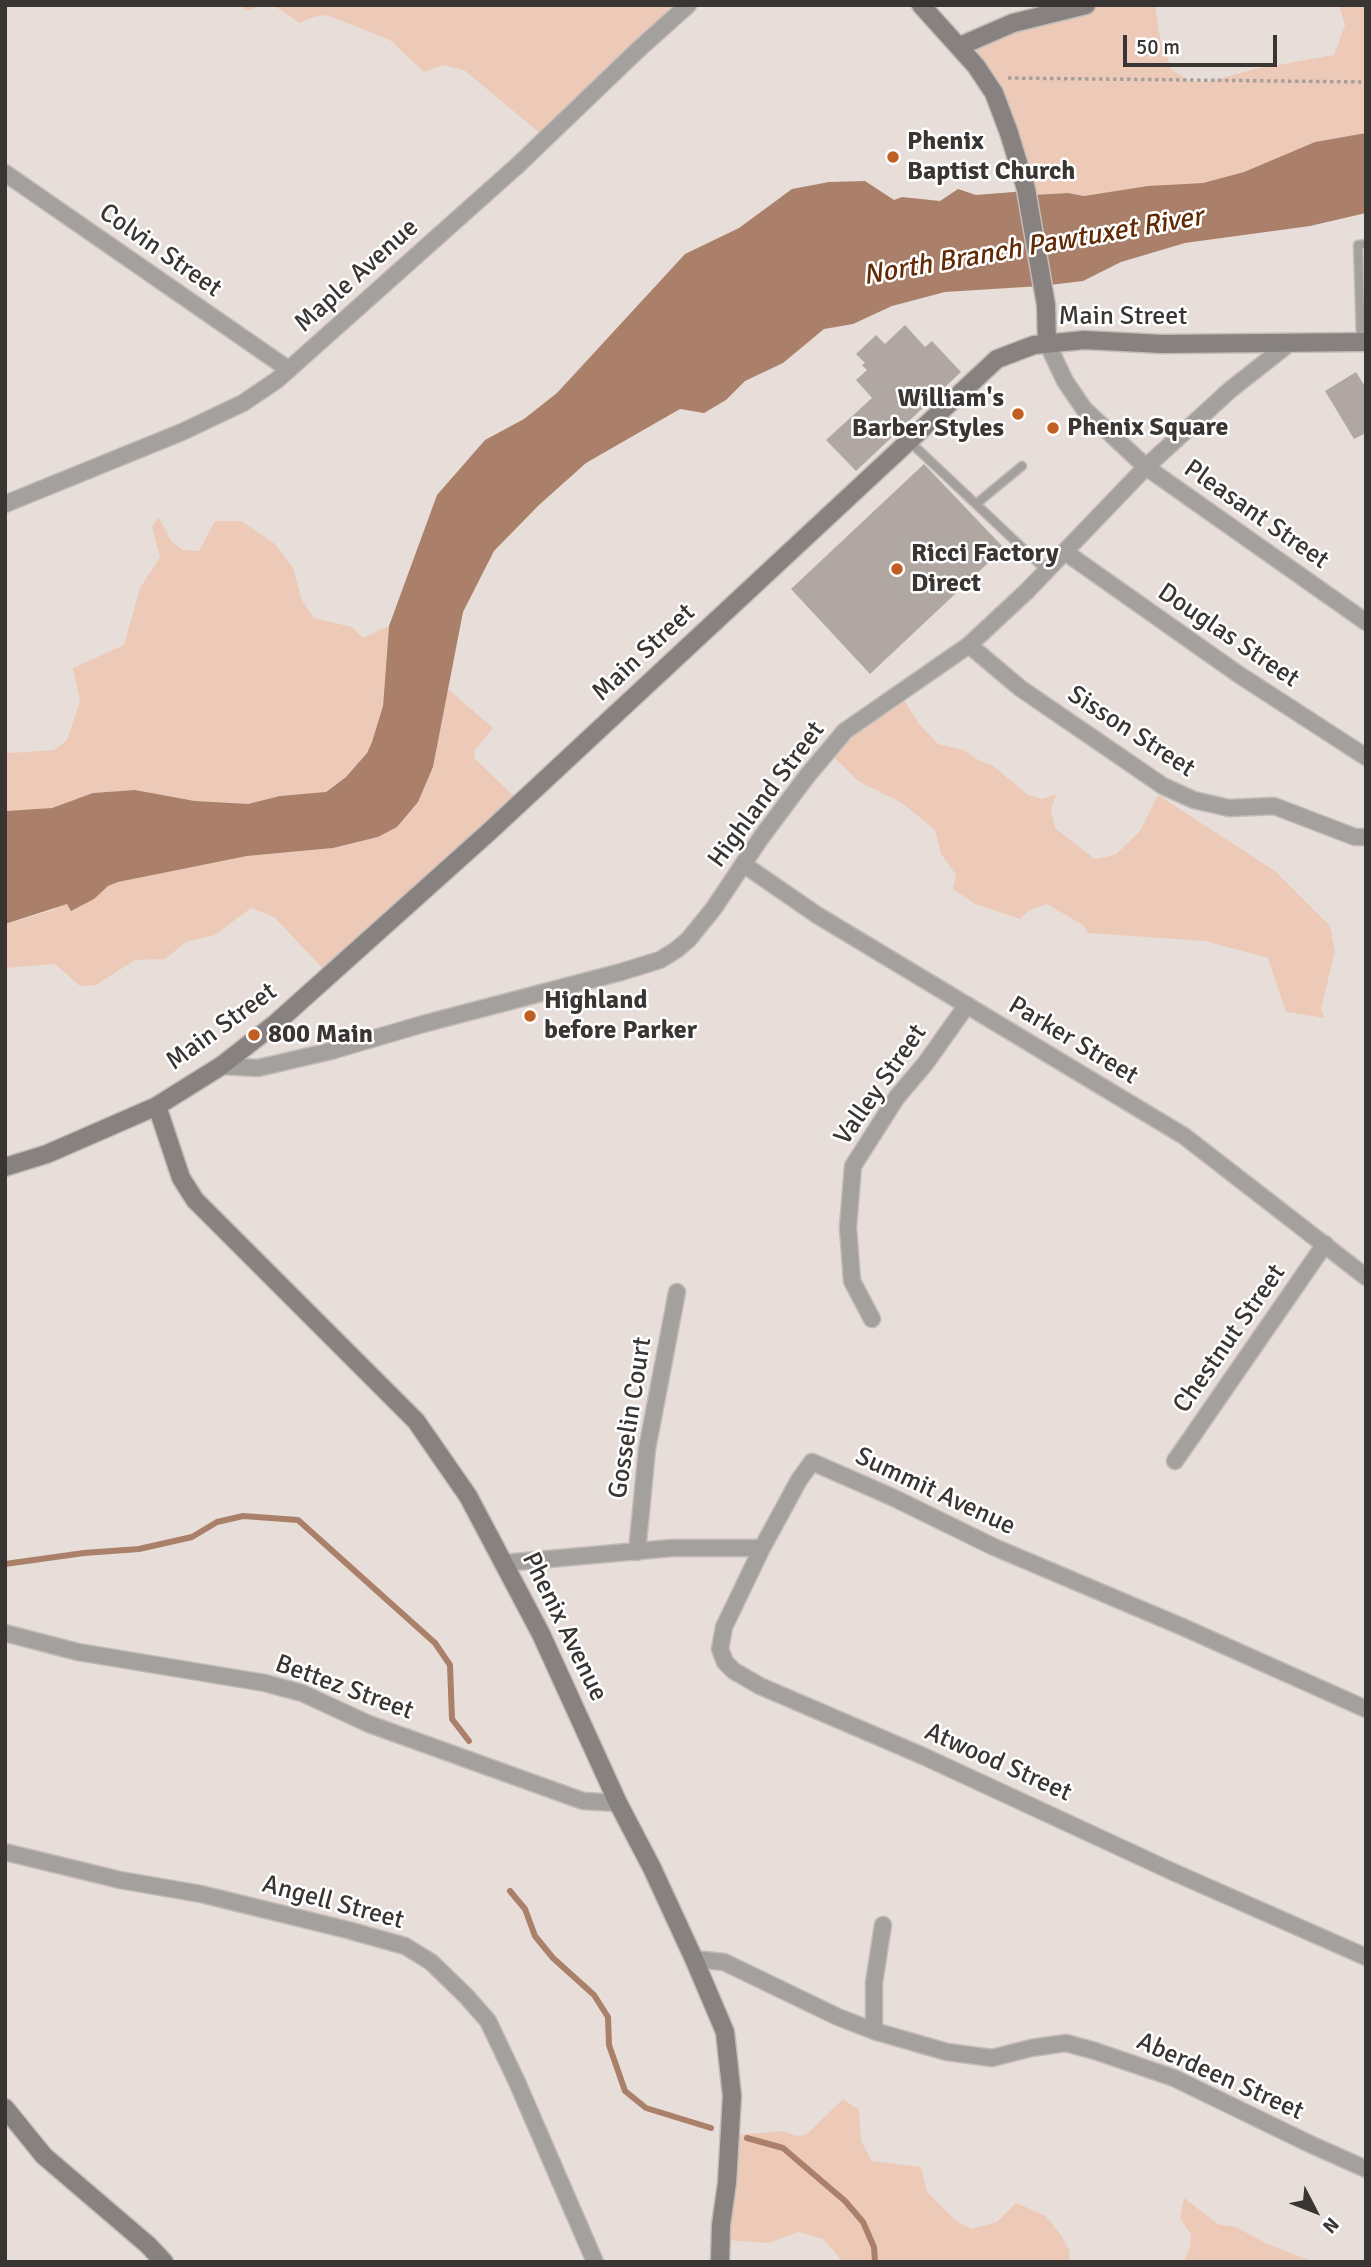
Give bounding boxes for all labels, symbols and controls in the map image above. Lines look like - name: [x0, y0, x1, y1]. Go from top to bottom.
- scale bar: [1126, 21, 1280, 65]
- text: 50 m: [1136, 34, 1180, 60]
- place label: Phenix Baptist Church: [907, 126, 1075, 188]
- marker: Phenix Baptist Church: [885, 149, 901, 165]
- street label: Colvin Street: [93, 197, 227, 305]
- water label: North Branch Pawtuxet River: [860, 201, 1206, 293]
- street label: Maple Avenue: [289, 212, 425, 340]
- street label: Main Street: [1059, 301, 1187, 333]
- place label: William's Barber Styles: [852, 383, 1004, 444]
- marker: William's Barber Styles: [1010, 406, 1026, 422]
- place label: Phenix Square: [1067, 412, 1228, 444]
- marker: Phenix Square: [1045, 420, 1061, 436]
- street label: Pleasant Street: [1178, 454, 1334, 576]
- place label: Ricci Factory Direct: [911, 538, 1059, 600]
- marker: Ricci Factory Direct: [889, 561, 905, 577]
- street label: Douglas Street: [1151, 577, 1305, 695]
- street label: Main Street: [586, 598, 702, 708]
- street label: Sisson Street: [1062, 679, 1200, 785]
- street label: Highland Street: [702, 716, 832, 874]
- street label: Main Street: [161, 976, 283, 1078]
- place label: Highland before Parker: [544, 985, 697, 1046]
- street label: Parker Street: [1003, 990, 1143, 1092]
- marker: Highland before Parker: [522, 1008, 538, 1024]
- place label: 800 Main: [268, 1019, 373, 1051]
- street label: Valley Street: [828, 1019, 934, 1151]
- marker: 800 Main: [246, 1027, 262, 1043]
- street label: Chestnut Street: [1167, 1259, 1293, 1419]
- street label: Gosselin Court: [603, 1335, 659, 1501]
- street label: Summit Avenue: [850, 1441, 1020, 1543]
- street label: Phenix Avenue: [514, 1547, 614, 1707]
- street label: Bettez Street: [271, 1649, 417, 1727]
- street label: Atwood Street: [920, 1717, 1076, 1809]
- street label: Angell Street: [259, 1869, 407, 1937]
- street label: Aberdeen Street: [1132, 2026, 1308, 2128]
- north arrow: [1280, 2176, 1350, 2246]
- text: N: [1317, 2212, 1344, 2238]

